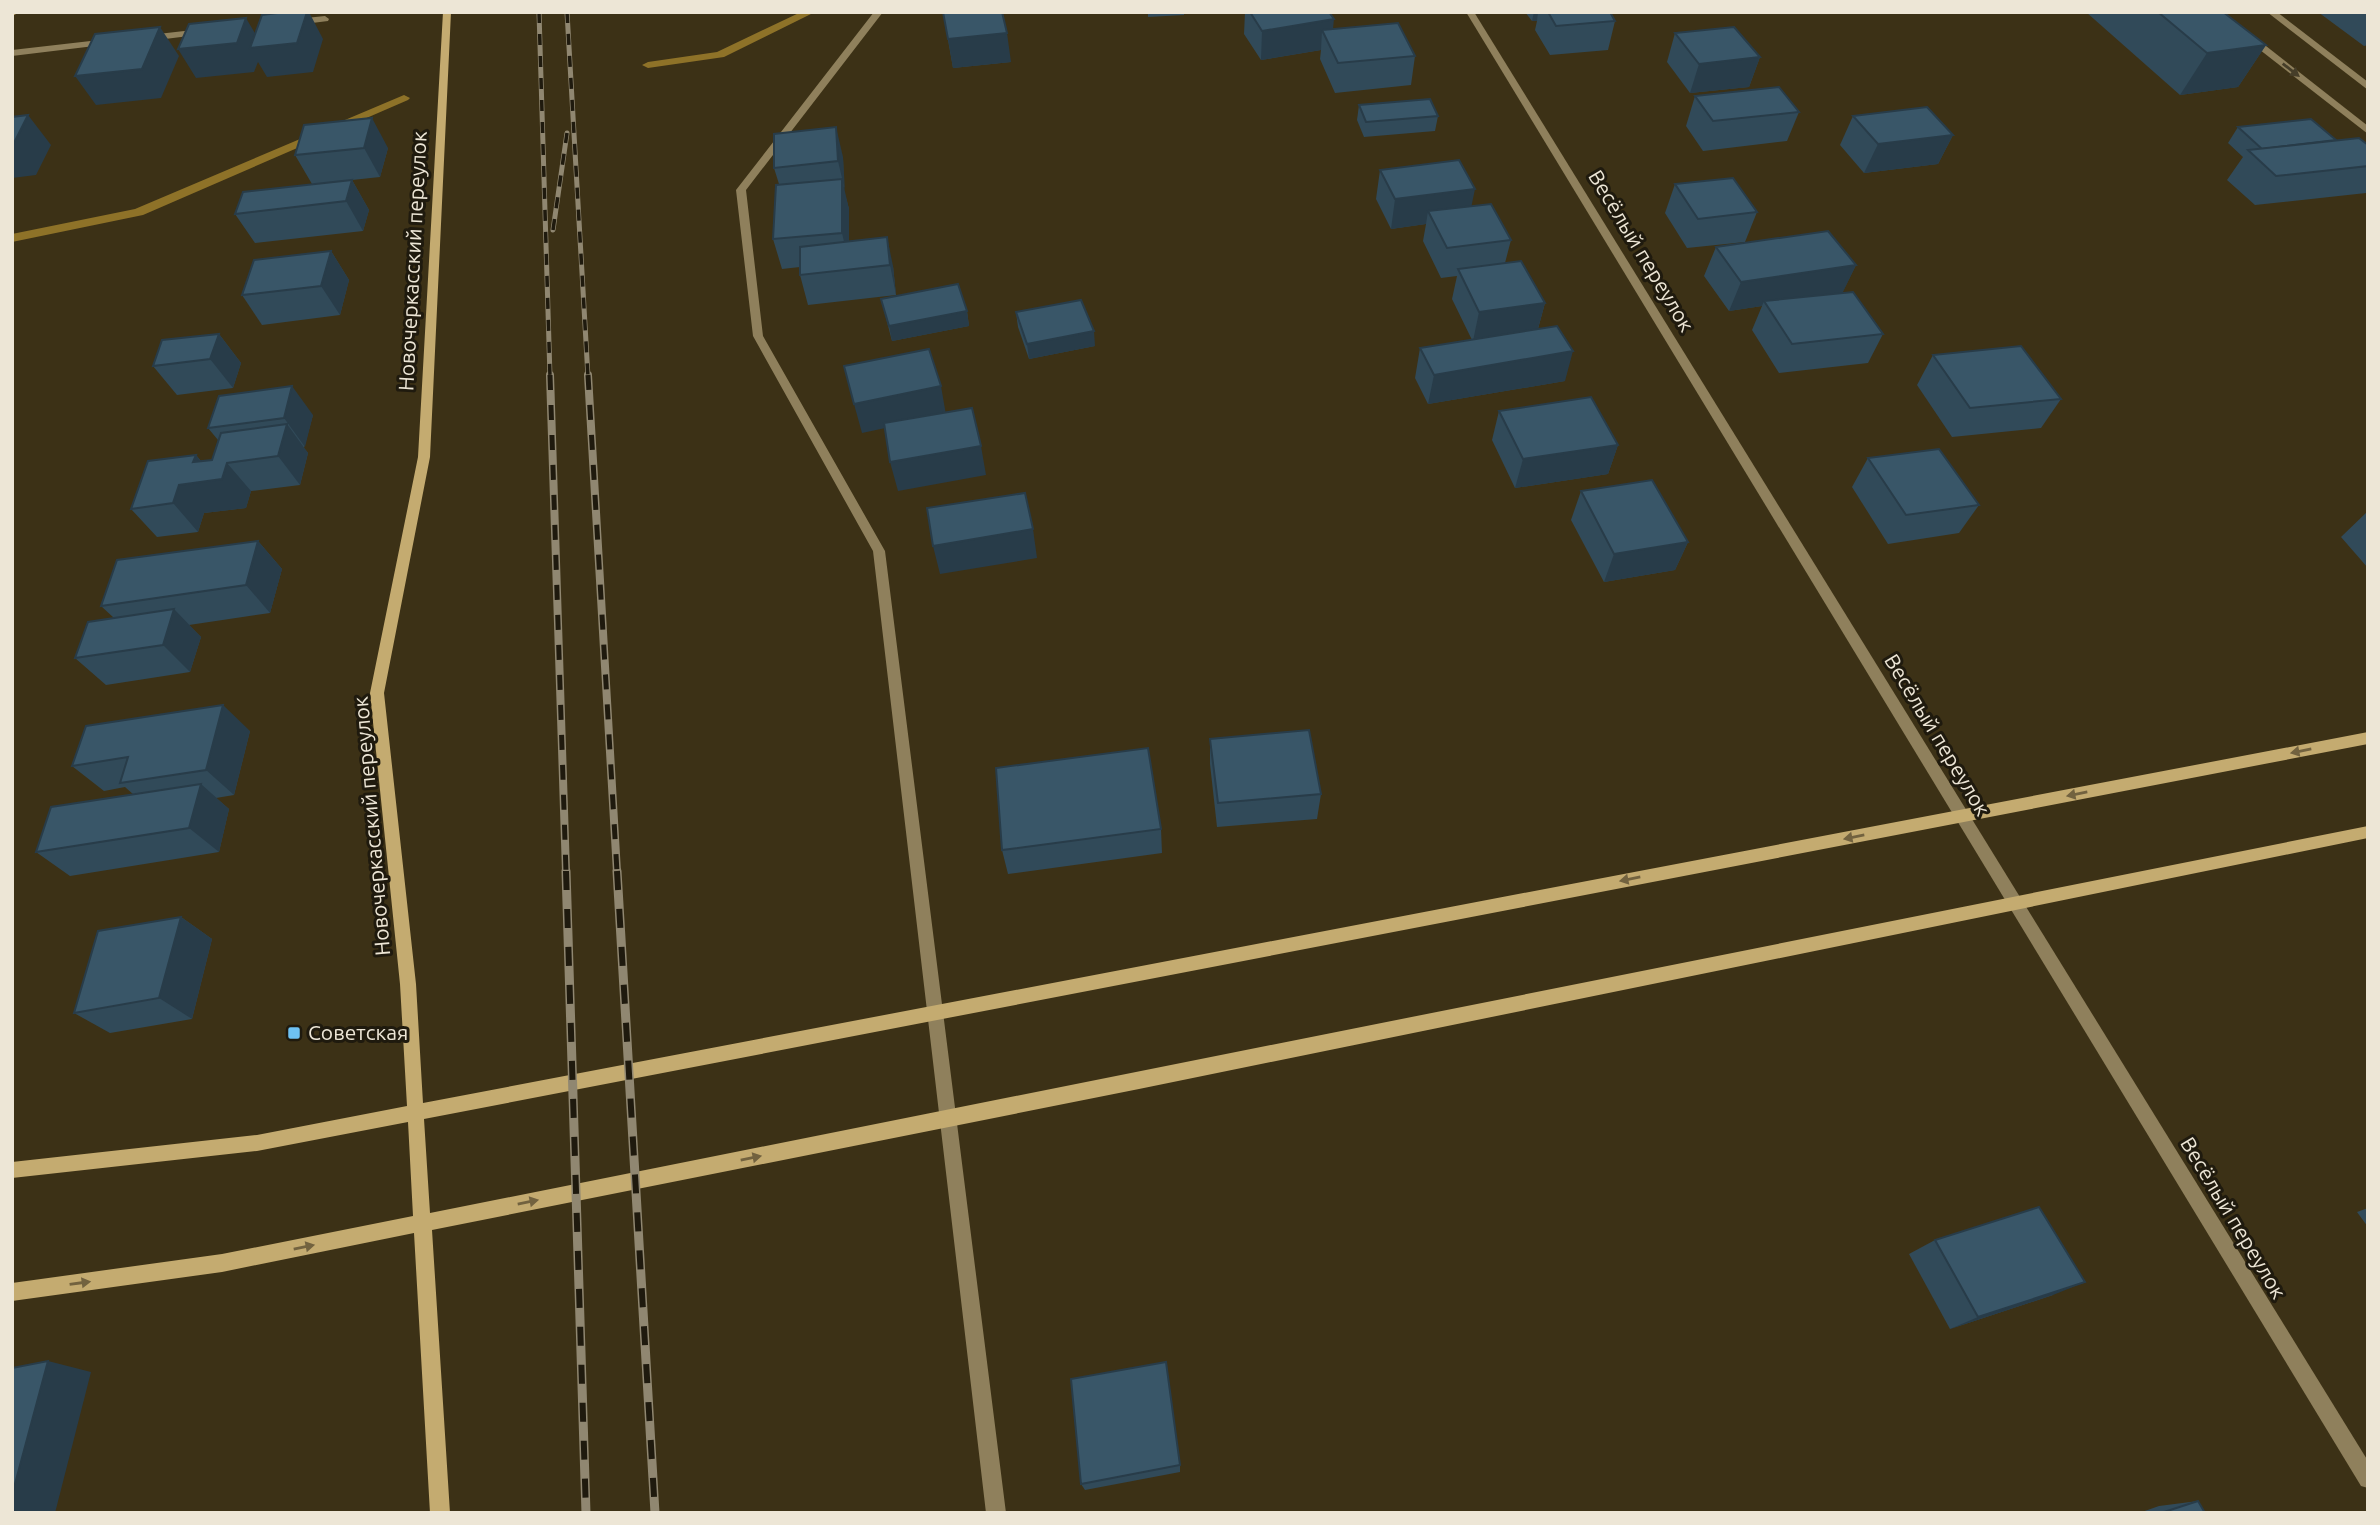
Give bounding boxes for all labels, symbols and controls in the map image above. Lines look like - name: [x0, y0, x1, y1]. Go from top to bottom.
- one-way arrow: [2281, 62, 2299, 77]
- street label: Новочеркасский переулок: [393, 130, 431, 391]
- street label: Весёлый переулок: [1584, 165, 1700, 336]
- street label: Весёлый переулок: [1880, 649, 1996, 820]
- street label: Новочеркасский переулок: [348, 695, 394, 957]
- one-way arrow: [2290, 745, 2312, 756]
- one-way arrow: [2066, 788, 2088, 799]
- one-way arrow: [1843, 831, 1865, 842]
- one-way arrow: [1619, 874, 1641, 885]
- place label: Советская: [308, 1020, 408, 1044]
- marker: Советская: [286, 1025, 302, 1041]
- street label: Весёлый переулок: [2176, 1132, 2292, 1303]
- one-way arrow: [740, 1153, 762, 1164]
- one-way arrow: [517, 1197, 539, 1208]
- one-way arrow: [293, 1241, 315, 1252]
- one-way arrow: [69, 1277, 91, 1288]

